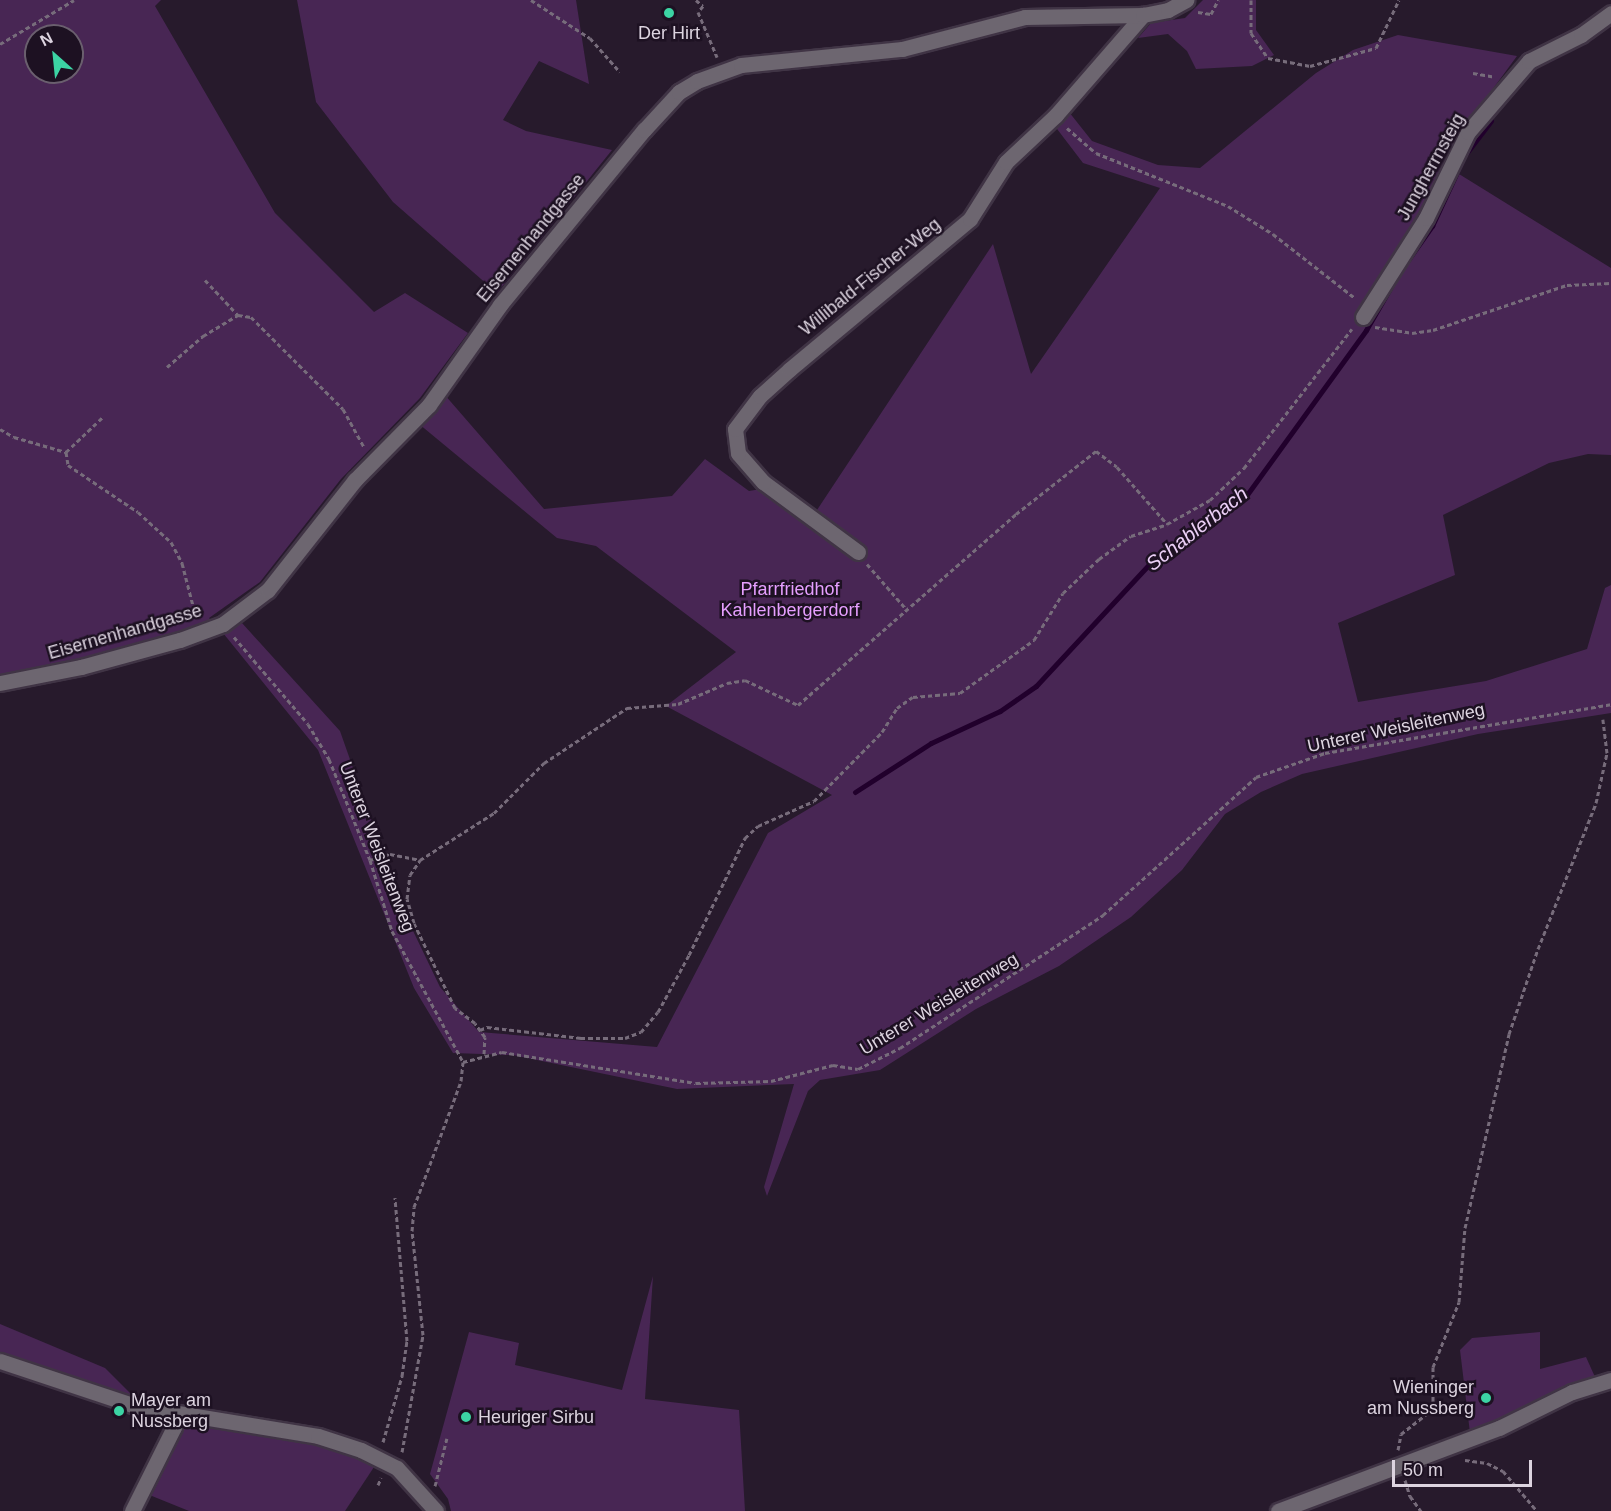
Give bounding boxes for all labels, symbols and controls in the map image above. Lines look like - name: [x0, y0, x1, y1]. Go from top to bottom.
- marker: Der Hirt: [662, 6, 676, 20]
- place label: Der Hirt: [638, 22, 700, 44]
- north arrow: [24, 24, 84, 84]
- text: N: [37, 29, 56, 49]
- street label: Jungherrnsteig: [1393, 110, 1469, 224]
- street label: Eisernenhandgasse: [473, 169, 589, 307]
- street label: Willibald-Fischer-Weg: [795, 214, 945, 340]
- water label: Schablerbach: [1141, 482, 1253, 576]
- park label: Pfarrfriedhof Kahlenbergerdorf: [720, 579, 860, 622]
- street label: Eisernenhandgasse: [46, 600, 204, 664]
- street label: Unterer Weisleitenweg: [1305, 699, 1487, 757]
- street label: Unterer Weisleitenweg: [335, 759, 419, 935]
- street label: Unterer Weisleitenweg: [856, 948, 1022, 1060]
- place label: Wieninger am Nussberg: [1367, 1377, 1474, 1420]
- place label: Mayer am Nussberg: [131, 1390, 211, 1432]
- marker: Wieninger am Nussberg: [1479, 1391, 1493, 1405]
- marker: Mayer am Nussberg: [112, 1404, 126, 1418]
- place label: Heuriger Sirbu: [478, 1406, 594, 1428]
- marker: Heuriger Sirbu: [459, 1410, 473, 1424]
- scale bar: [1395, 1448, 1534, 1486]
- text: 50 m: [1403, 1460, 1443, 1480]

